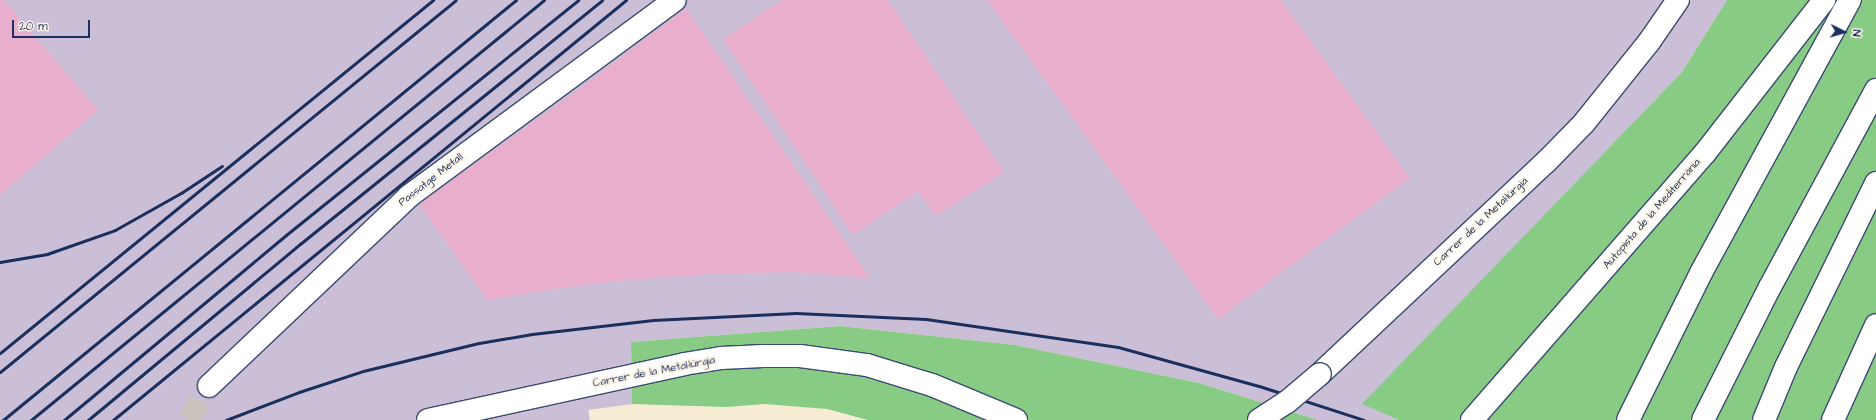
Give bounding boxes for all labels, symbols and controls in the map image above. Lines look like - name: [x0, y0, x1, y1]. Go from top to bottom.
- scale bar: [14, 12, 92, 38]
- north arrow: [1824, 12, 1864, 52]
- text: 20 m: [19, 18, 48, 35]
- text: N: [1849, 29, 1864, 37]
- street label: Passatge Metall: [396, 151, 466, 209]
- street label: Autopista de la Mediterrània: [1600, 156, 1704, 272]
- street label: Carrer de la Metal·lúrgia: [1431, 175, 1531, 269]
- street label: Carrer de la Metal·lúrgia: [592, 354, 716, 390]

